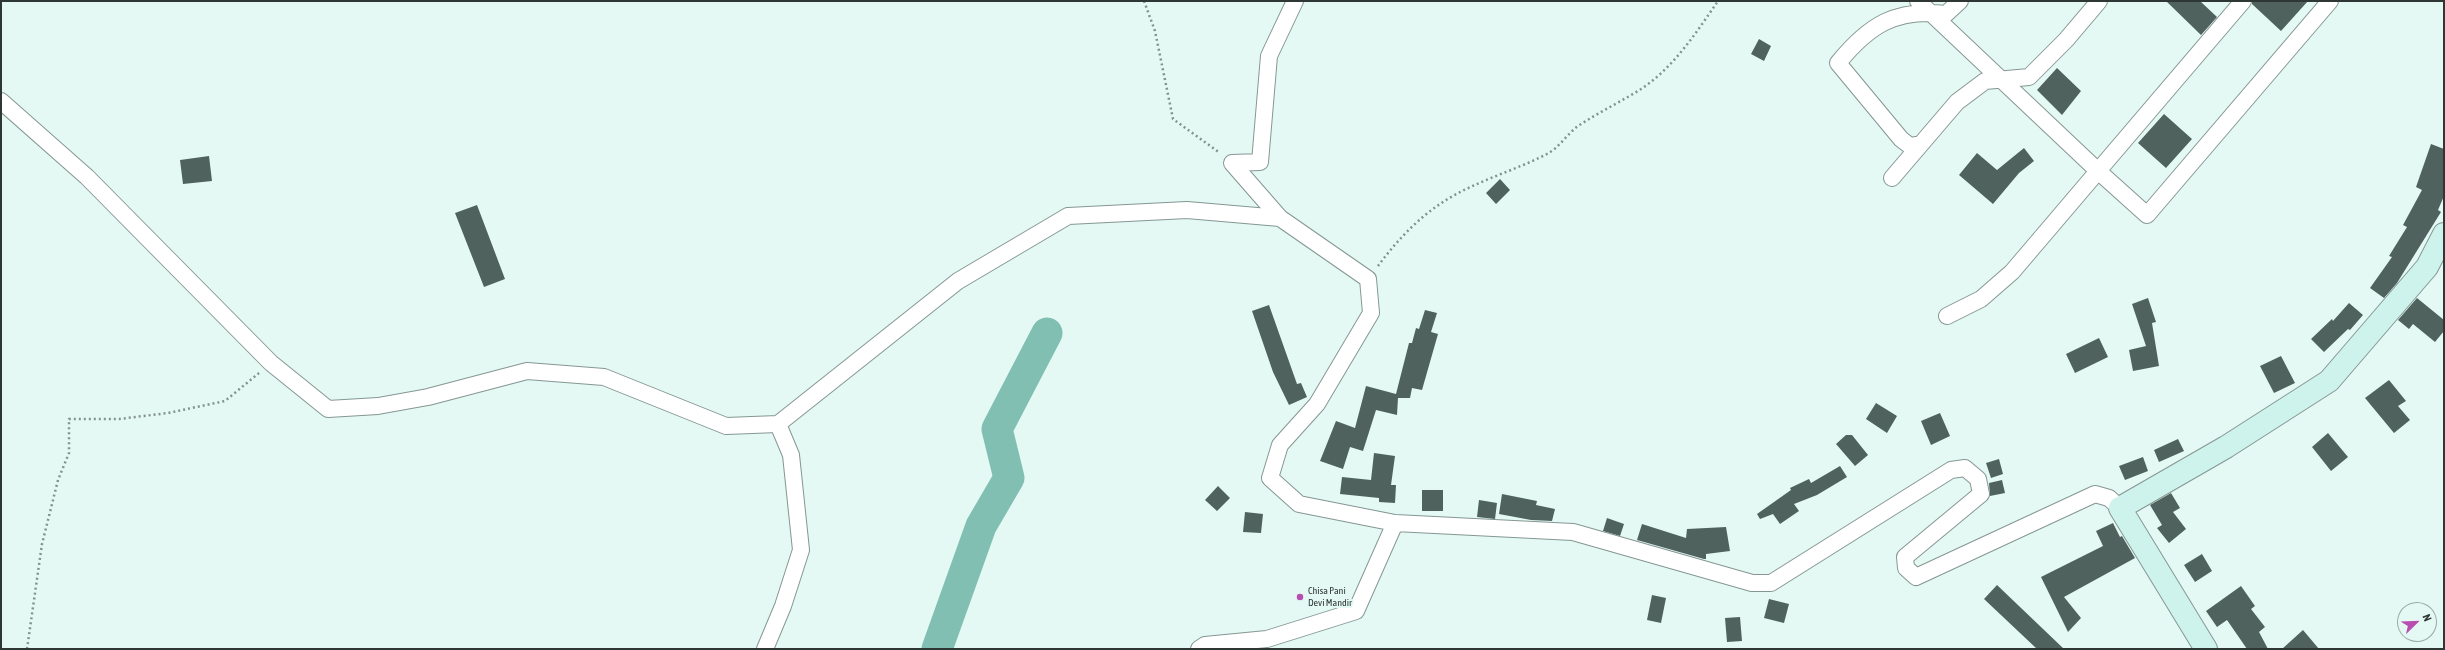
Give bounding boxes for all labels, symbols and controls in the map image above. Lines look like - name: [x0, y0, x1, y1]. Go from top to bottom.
- place label: Chisa Pani Devi Mandir: [1308, 585, 1352, 608]
- marker: Chisa Pani Devi Mandir: [1295, 592, 1305, 602]
- north arrow: [2397, 602, 2437, 642]
- text: N: [2420, 612, 2434, 623]

